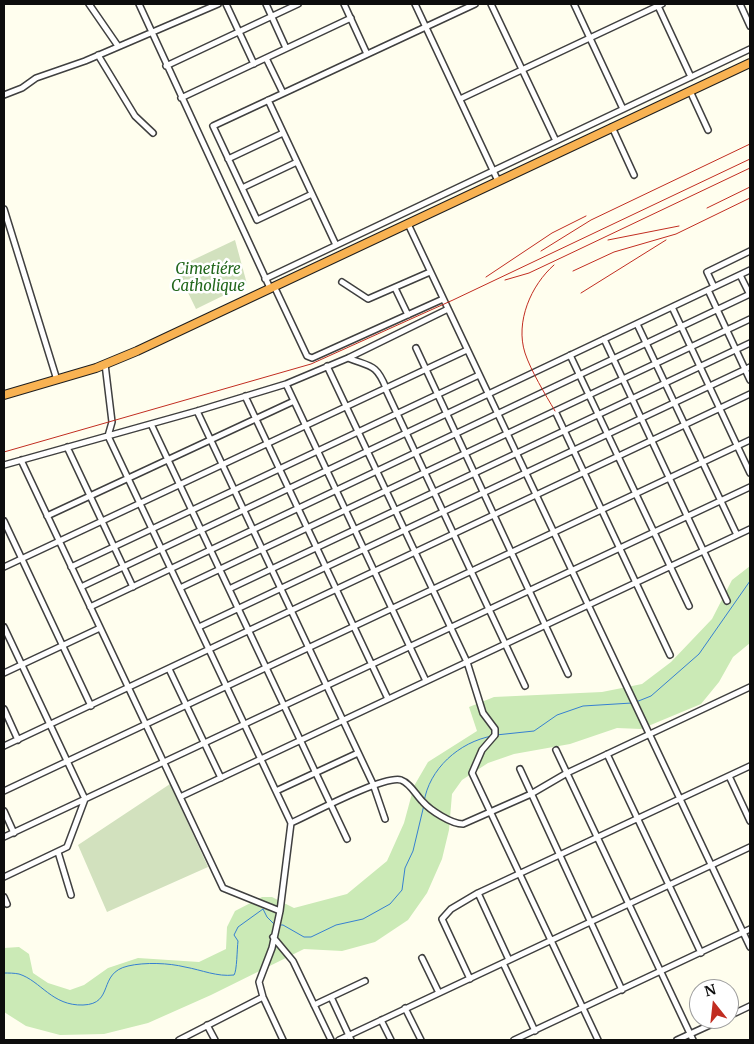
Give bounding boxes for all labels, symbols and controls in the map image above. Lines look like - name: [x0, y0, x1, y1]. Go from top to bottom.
- park label: Cimetiére Catholique: [171, 261, 245, 296]
- north arrow: [689, 979, 739, 1029]
- text: N: [702, 980, 718, 1001]

